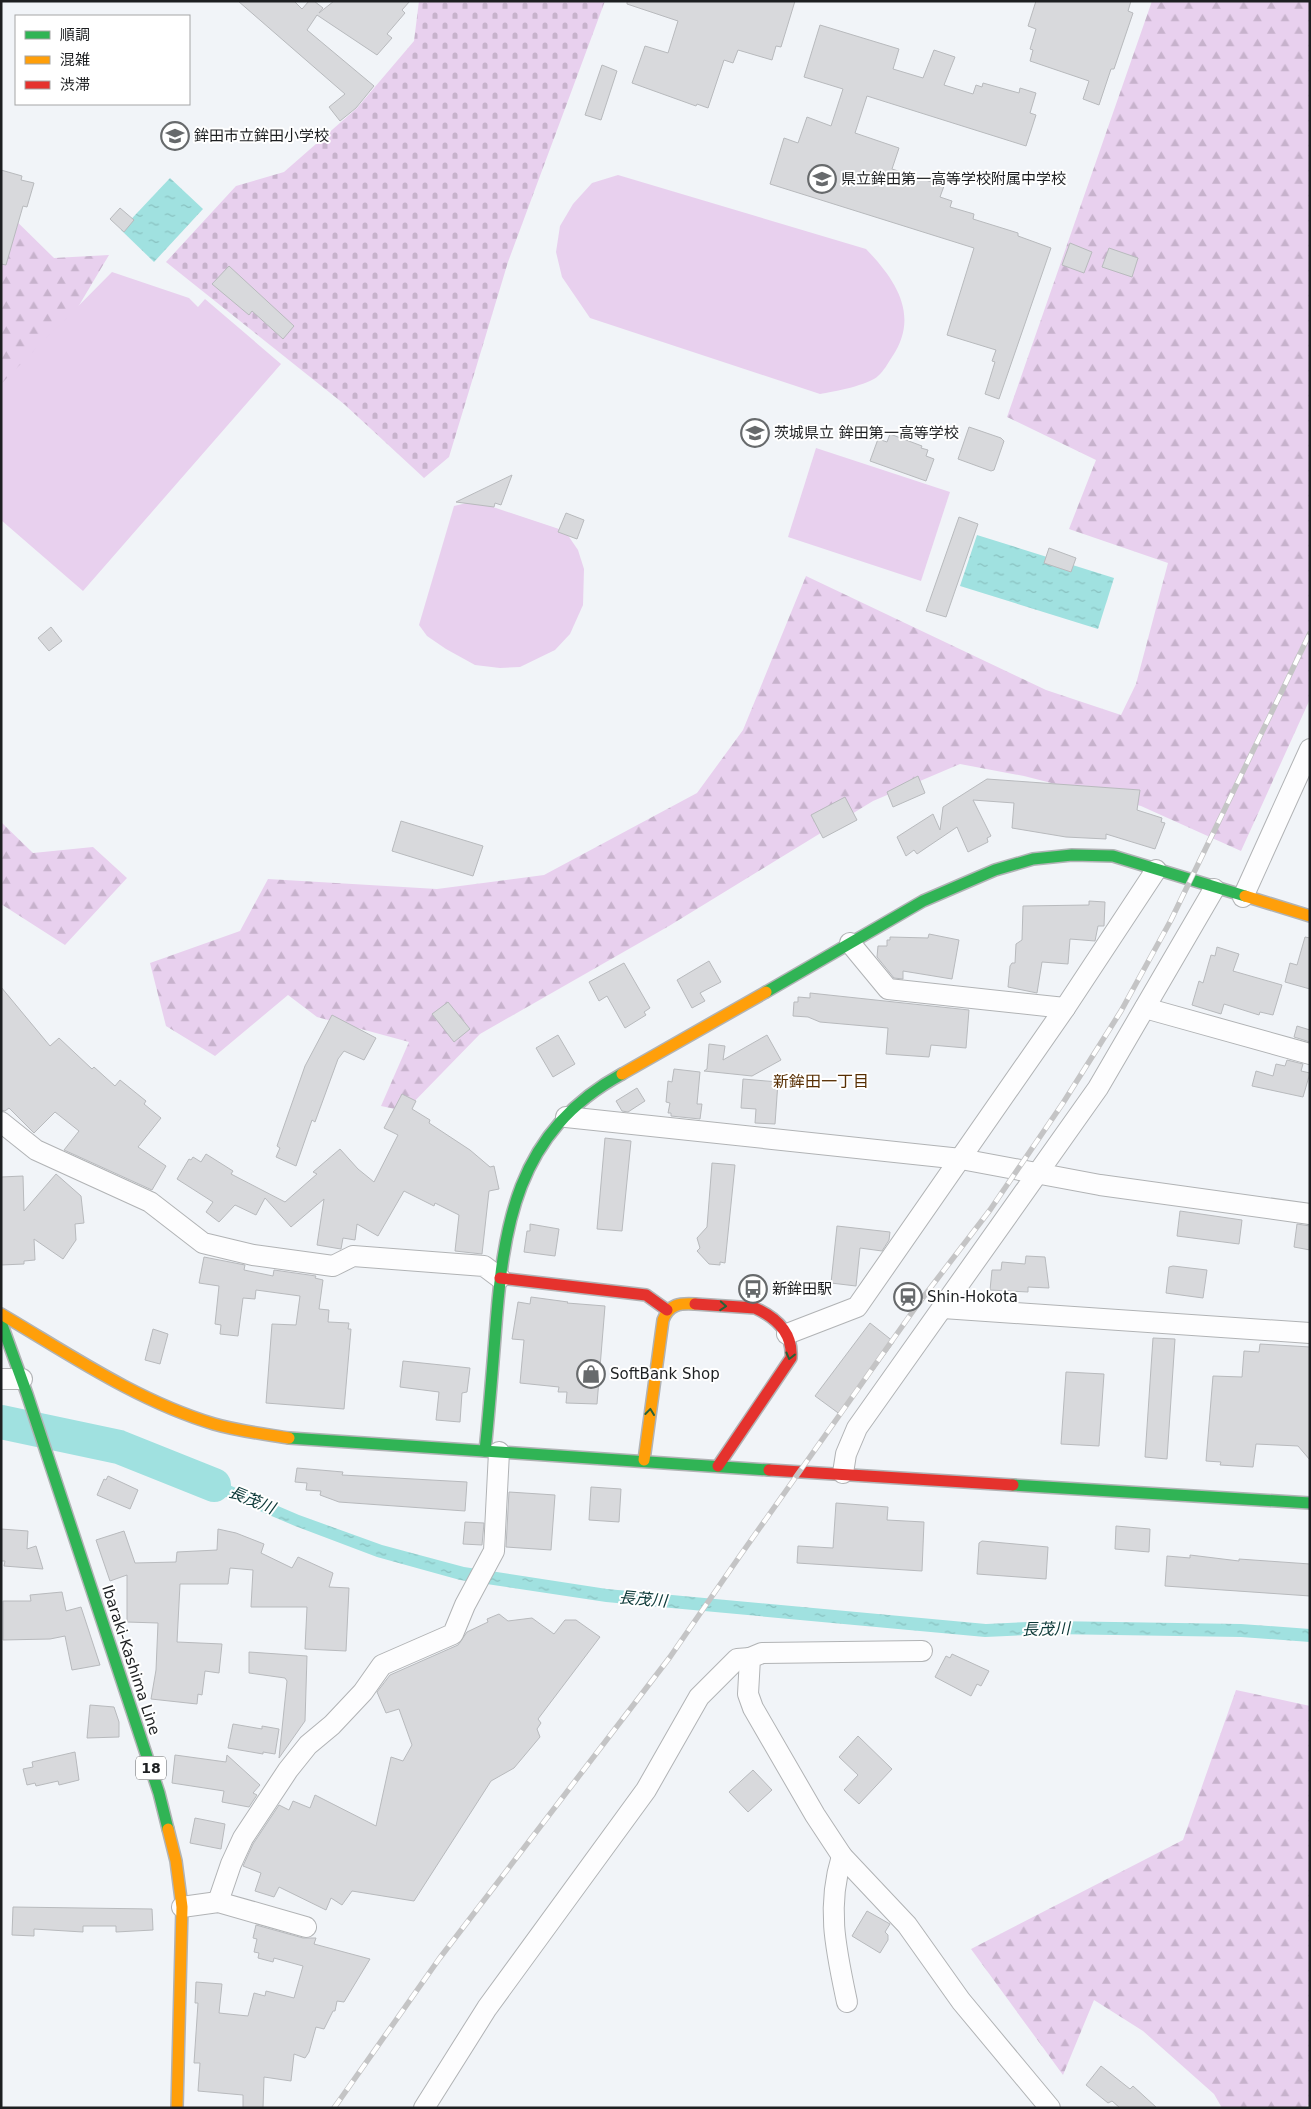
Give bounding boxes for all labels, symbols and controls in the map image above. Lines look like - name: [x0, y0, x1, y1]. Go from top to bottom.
- legend: [15, 15, 190, 105]
- text: 順調: [60, 26, 90, 44]
- text: 混雑: [60, 51, 90, 69]
- text: 渋滞: [60, 76, 90, 94]
- school or university icon: 鉾田市立鉾田小学校: [160, 121, 190, 151]
- place label: 鉾田市立鉾田小学校: [194, 127, 329, 145]
- school or university icon: 県立鉾田第一高等学校附属中学校: [807, 164, 837, 194]
- place label: 県立鉾田第一高等学校附属中学校: [841, 170, 1066, 188]
- school or university icon: 茨城県立 鉾田第一高等学校: [740, 418, 770, 448]
- place label: 茨城県立 鉾田第一高等学校: [774, 424, 959, 442]
- district label: 新鉾田一丁目: [773, 1072, 869, 1091]
- bus stop icon: 新鉾田駅: [738, 1274, 768, 1304]
- place label: 新鉾田駅: [772, 1280, 832, 1298]
- station icon: Shin-Hokota: [893, 1282, 923, 1312]
- place label: Shin-Hokota: [927, 1288, 1018, 1306]
- one-way arrow: [719, 1300, 727, 1311]
- one-way arrow: [785, 1351, 796, 1360]
- shop icon: SoftBank Shop: [576, 1359, 606, 1389]
- place label: SoftBank Shop: [610, 1365, 720, 1383]
- one-way arrow: [644, 1408, 655, 1416]
- water label: 長茂川: [226, 1482, 280, 1519]
- street label: Ibaraki-Kashima Line: [98, 1583, 164, 1737]
- water label: 長茂川: [618, 1587, 670, 1611]
- water label: 長茂川: [1022, 1619, 1072, 1639]
- road number: 18: [136, 1756, 166, 1780]

